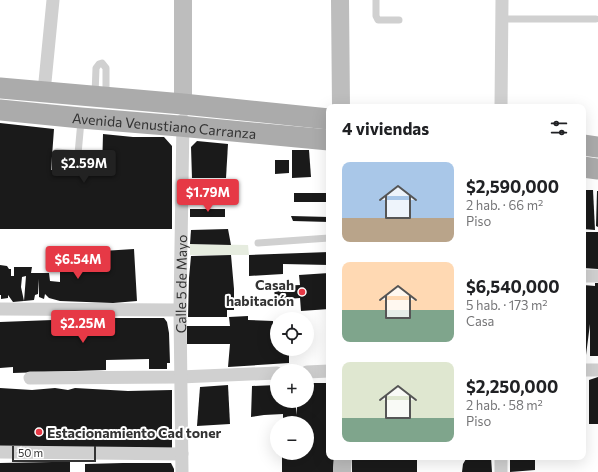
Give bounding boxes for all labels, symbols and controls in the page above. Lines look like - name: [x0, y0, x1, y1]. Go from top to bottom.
- street label: Avenida Venustiano Carranza: [71, 109, 257, 142]
- icon: filters: [548, 117, 570, 139]
- text: 4 viviendas: [342, 118, 429, 139]
- pin: $2.59M: [51, 150, 117, 184]
- text: $2.59M: [61, 155, 107, 171]
- text: $2,590,000: [466, 176, 559, 197]
- icon: home: [374, 178, 422, 226]
- pin: $1.79M: [175, 179, 241, 213]
- text: $1.79M: [186, 184, 230, 200]
- text: 2 hab. · 66 m²: [466, 197, 543, 213]
- text: Piso: [466, 213, 491, 229]
- street label: Calle 5 de Mayo: [171, 234, 190, 334]
- pin: $6.54M: [45, 246, 111, 280]
- text: $6.54M: [55, 251, 101, 267]
- place label: Casah habitación: [226, 276, 294, 309]
- text: $6,540,000: [466, 276, 560, 297]
- icon: home: [374, 278, 422, 326]
- marker: Casah habitación: [297, 287, 307, 297]
- text: 5 hab. · 173 m²: [466, 297, 548, 313]
- pin: $2.25M: [50, 310, 116, 344]
- map controls: [270, 312, 314, 460]
- button: locate: [270, 312, 314, 356]
- text: Casa: [466, 313, 494, 329]
- text: $2.25M: [60, 315, 106, 331]
- button: +: [270, 364, 314, 408]
- text: $2,250,000: [466, 376, 558, 397]
- icon: home: [374, 378, 422, 426]
- text: 2 hab. · 58 m²: [466, 397, 543, 413]
- text: Piso: [466, 413, 491, 429]
- button: −: [270, 416, 314, 460]
- place label: Estacionamiento Cad toner: [47, 424, 222, 441]
- marker: Estacionamiento Cad toner: [34, 427, 44, 437]
- scale bar: [12, 444, 96, 463]
- text: 50 m: [18, 446, 43, 459]

